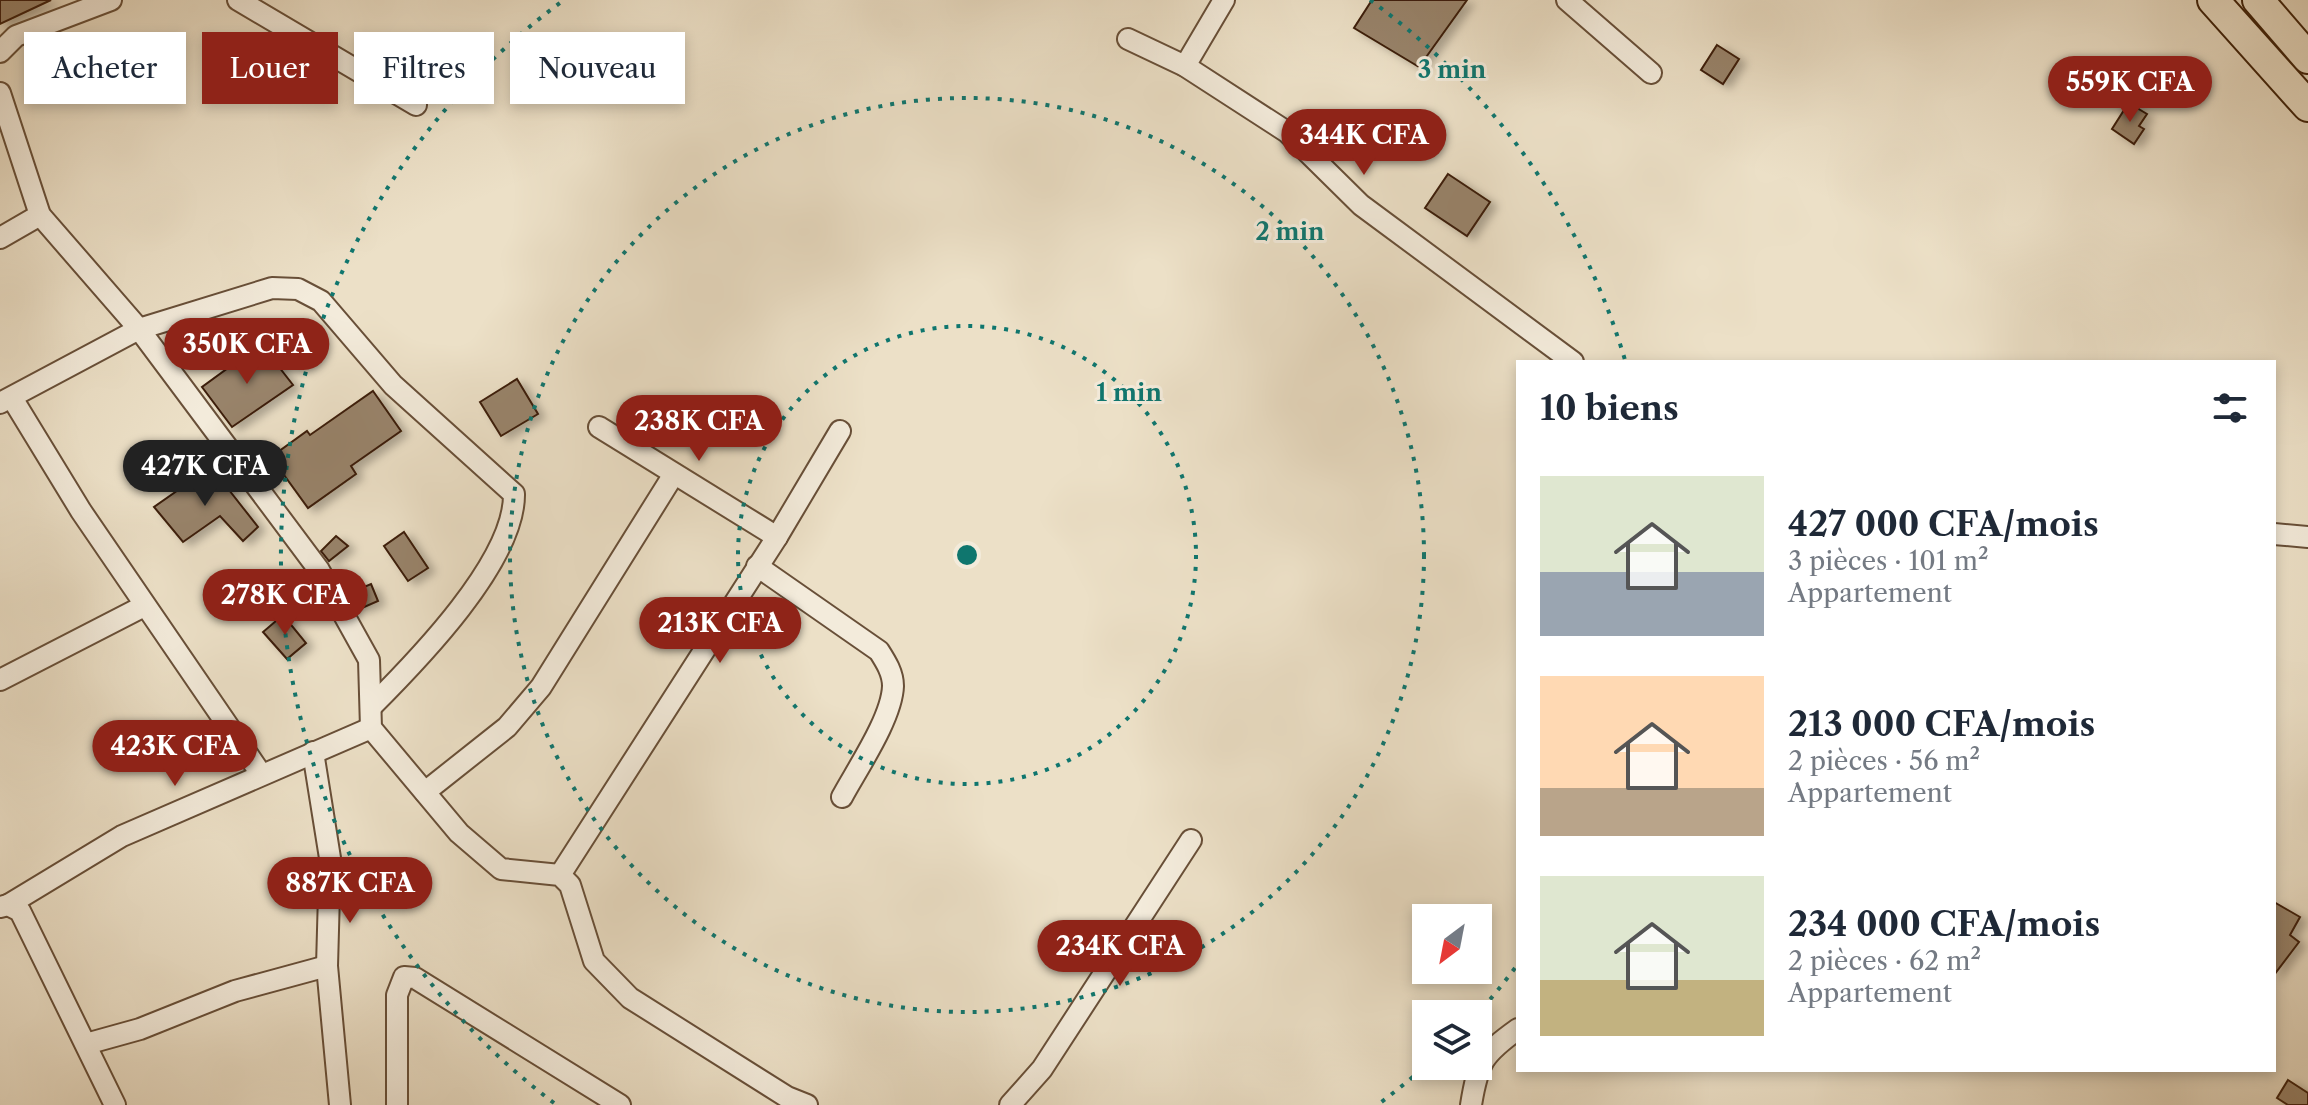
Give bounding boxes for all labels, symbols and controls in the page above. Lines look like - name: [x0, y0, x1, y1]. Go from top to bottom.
- chip: Acheter: [24, 32, 186, 104]
- chip: Louer: [202, 32, 338, 104]
- chip: Filtres: [354, 32, 494, 104]
- chip: Nouveau: [510, 32, 685, 104]
- text: 3 min: [1418, 55, 1487, 84]
- pin: 559K CFA: [2047, 56, 2213, 124]
- text: 559K CFA: [2066, 66, 2194, 98]
- pin: 344K CFA: [1281, 109, 1447, 177]
- text: 344K CFA: [1299, 119, 1429, 151]
- text: 2 min: [1255, 217, 1325, 246]
- pin: 350K CFA: [164, 318, 330, 386]
- text: 350K CFA: [182, 328, 312, 360]
- text: 1 min: [1096, 378, 1162, 407]
- icon: filters: [2208, 386, 2252, 430]
- text: 10 biens: [1540, 387, 1679, 429]
- pin: 238K CFA: [616, 395, 782, 463]
- text: 238K CFA: [634, 405, 764, 437]
- pin: 427K CFA: [122, 440, 288, 508]
- text: 427K CFA: [141, 450, 269, 482]
- text: 427 000 CFA/mois: [1788, 503, 2099, 545]
- icon: home: [1604, 508, 1700, 604]
- centre of rings: [953, 541, 981, 569]
- text: 3 pièces · 101 m²: [1788, 545, 1989, 577]
- pin: 278K CFA: [202, 569, 368, 637]
- text: Appartement: [1788, 577, 1952, 609]
- text: 278K CFA: [221, 579, 349, 611]
- pin: 213K CFA: [637, 597, 803, 665]
- text: 213K CFA: [657, 607, 783, 639]
- text: 213 000 CFA/mois: [1788, 703, 2095, 745]
- icon: home: [1604, 708, 1700, 804]
- pin: 423K CFA: [92, 720, 258, 788]
- text: 423K CFA: [110, 730, 240, 762]
- text: 2 pièces · 56 m²: [1788, 745, 1980, 777]
- text: Appartement: [1788, 777, 1952, 809]
- pin: 887K CFA: [267, 857, 433, 925]
- text: 887K CFA: [285, 867, 415, 899]
- text: 234 000 CFA/mois: [1788, 903, 2100, 945]
- north arrow: [1412, 904, 1492, 984]
- map controls: [1412, 904, 1492, 1080]
- icon: home: [1604, 908, 1700, 1004]
- pin: 234K CFA: [1037, 920, 1203, 988]
- text: 234K CFA: [1055, 930, 1185, 962]
- text: 2 pièces · 62 m²: [1788, 945, 1981, 977]
- text: Appartement: [1788, 977, 1952, 1009]
- button: layers: [1412, 1000, 1492, 1080]

